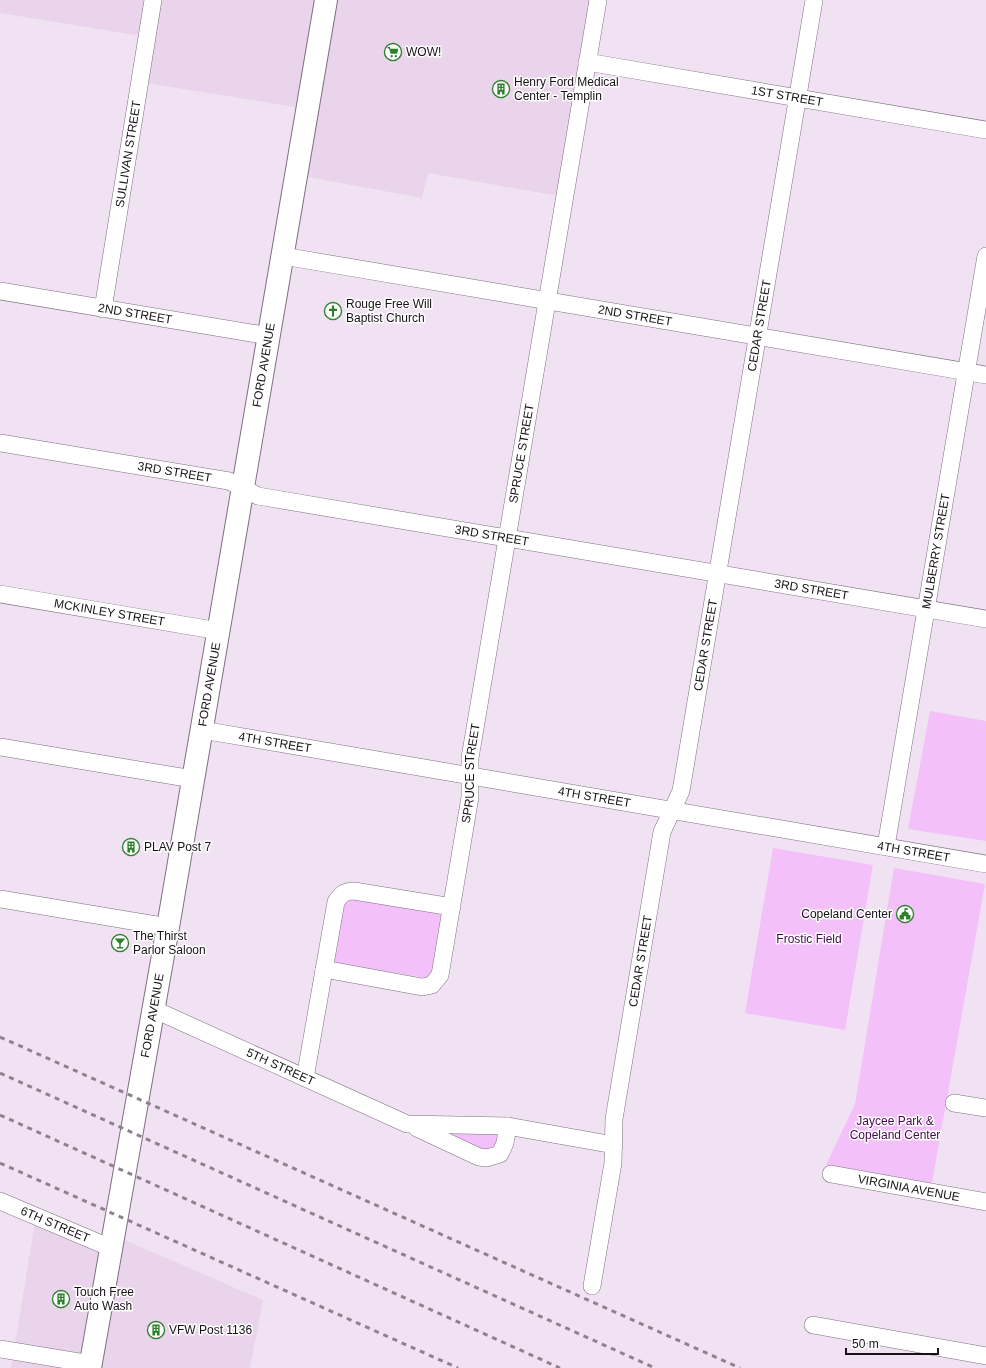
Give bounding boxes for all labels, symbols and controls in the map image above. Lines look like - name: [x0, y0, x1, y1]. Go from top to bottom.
- supermarket icon: WOW!: [383, 42, 403, 62]
- place label: WOW!: [406, 45, 441, 59]
- place label: Henry Ford Medical Center - Templin: [514, 75, 619, 103]
- building icon: Henry Ford Medical Center - Templin: [491, 79, 511, 99]
- street label: 1ST STREET: [750, 83, 825, 109]
- street label: SULLIVAN STREET: [113, 99, 144, 208]
- street label: CEDAR STREET: [745, 278, 774, 372]
- place label: Rouge Free Will Baptist Church: [346, 297, 432, 325]
- street label: 2ND STREET: [97, 301, 174, 327]
- church icon: Rouge Free Will Baptist Church: [323, 301, 343, 321]
- street label: 2ND STREET: [597, 302, 674, 329]
- street label: FORD AVENUE: [250, 322, 278, 408]
- street label: SPRUCE STREET: [506, 402, 537, 504]
- street label: 3RD STREET: [137, 459, 213, 485]
- street label: MULBERRY STREET: [919, 492, 953, 610]
- street label: 3RD STREET: [454, 522, 531, 549]
- street label: 3RD STREET: [773, 576, 850, 603]
- street label: MCKINLEY STREET: [53, 596, 166, 629]
- street label: CEDAR STREET: [691, 597, 720, 692]
- street label: FORD AVENUE: [195, 641, 223, 728]
- street label: SPRUCE STREET: [459, 721, 483, 824]
- street label: 4TH STREET: [238, 729, 313, 756]
- street label: 4TH STREET: [557, 784, 632, 810]
- building icon: PLAV Post 7: [121, 837, 141, 857]
- street label: 4TH STREET: [876, 839, 952, 865]
- place label: PLAV Post 7: [144, 840, 211, 854]
- public building icon: Copeland Center: [895, 904, 915, 924]
- place label: Copeland Center: [801, 907, 892, 921]
- street label: CEDAR STREET: [626, 913, 655, 1008]
- place label: The Thirst Parlor Saloon: [133, 929, 206, 957]
- park label: Frostic Field: [776, 932, 842, 946]
- bar icon: The Thirst Parlor Saloon: [110, 933, 130, 953]
- street label: FORD AVENUE: [138, 972, 167, 1059]
- street label: 5TH STREET: [244, 1045, 317, 1089]
- park label: Jaycee Park & Copeland Center: [850, 1114, 940, 1142]
- street label: VIRGINIA AVENUE: [857, 1172, 961, 1204]
- street label: 6TH STREET: [19, 1204, 92, 1245]
- place label: Touch Free Auto Wash: [74, 1285, 134, 1313]
- building icon: Touch Free Auto Wash: [51, 1289, 71, 1309]
- building icon: VFW Post 1136: [146, 1320, 166, 1340]
- place label: VFW Post 1136: [169, 1323, 252, 1337]
- scale bar: [846, 1330, 938, 1356]
- text: 50 m: [852, 1337, 879, 1351]

